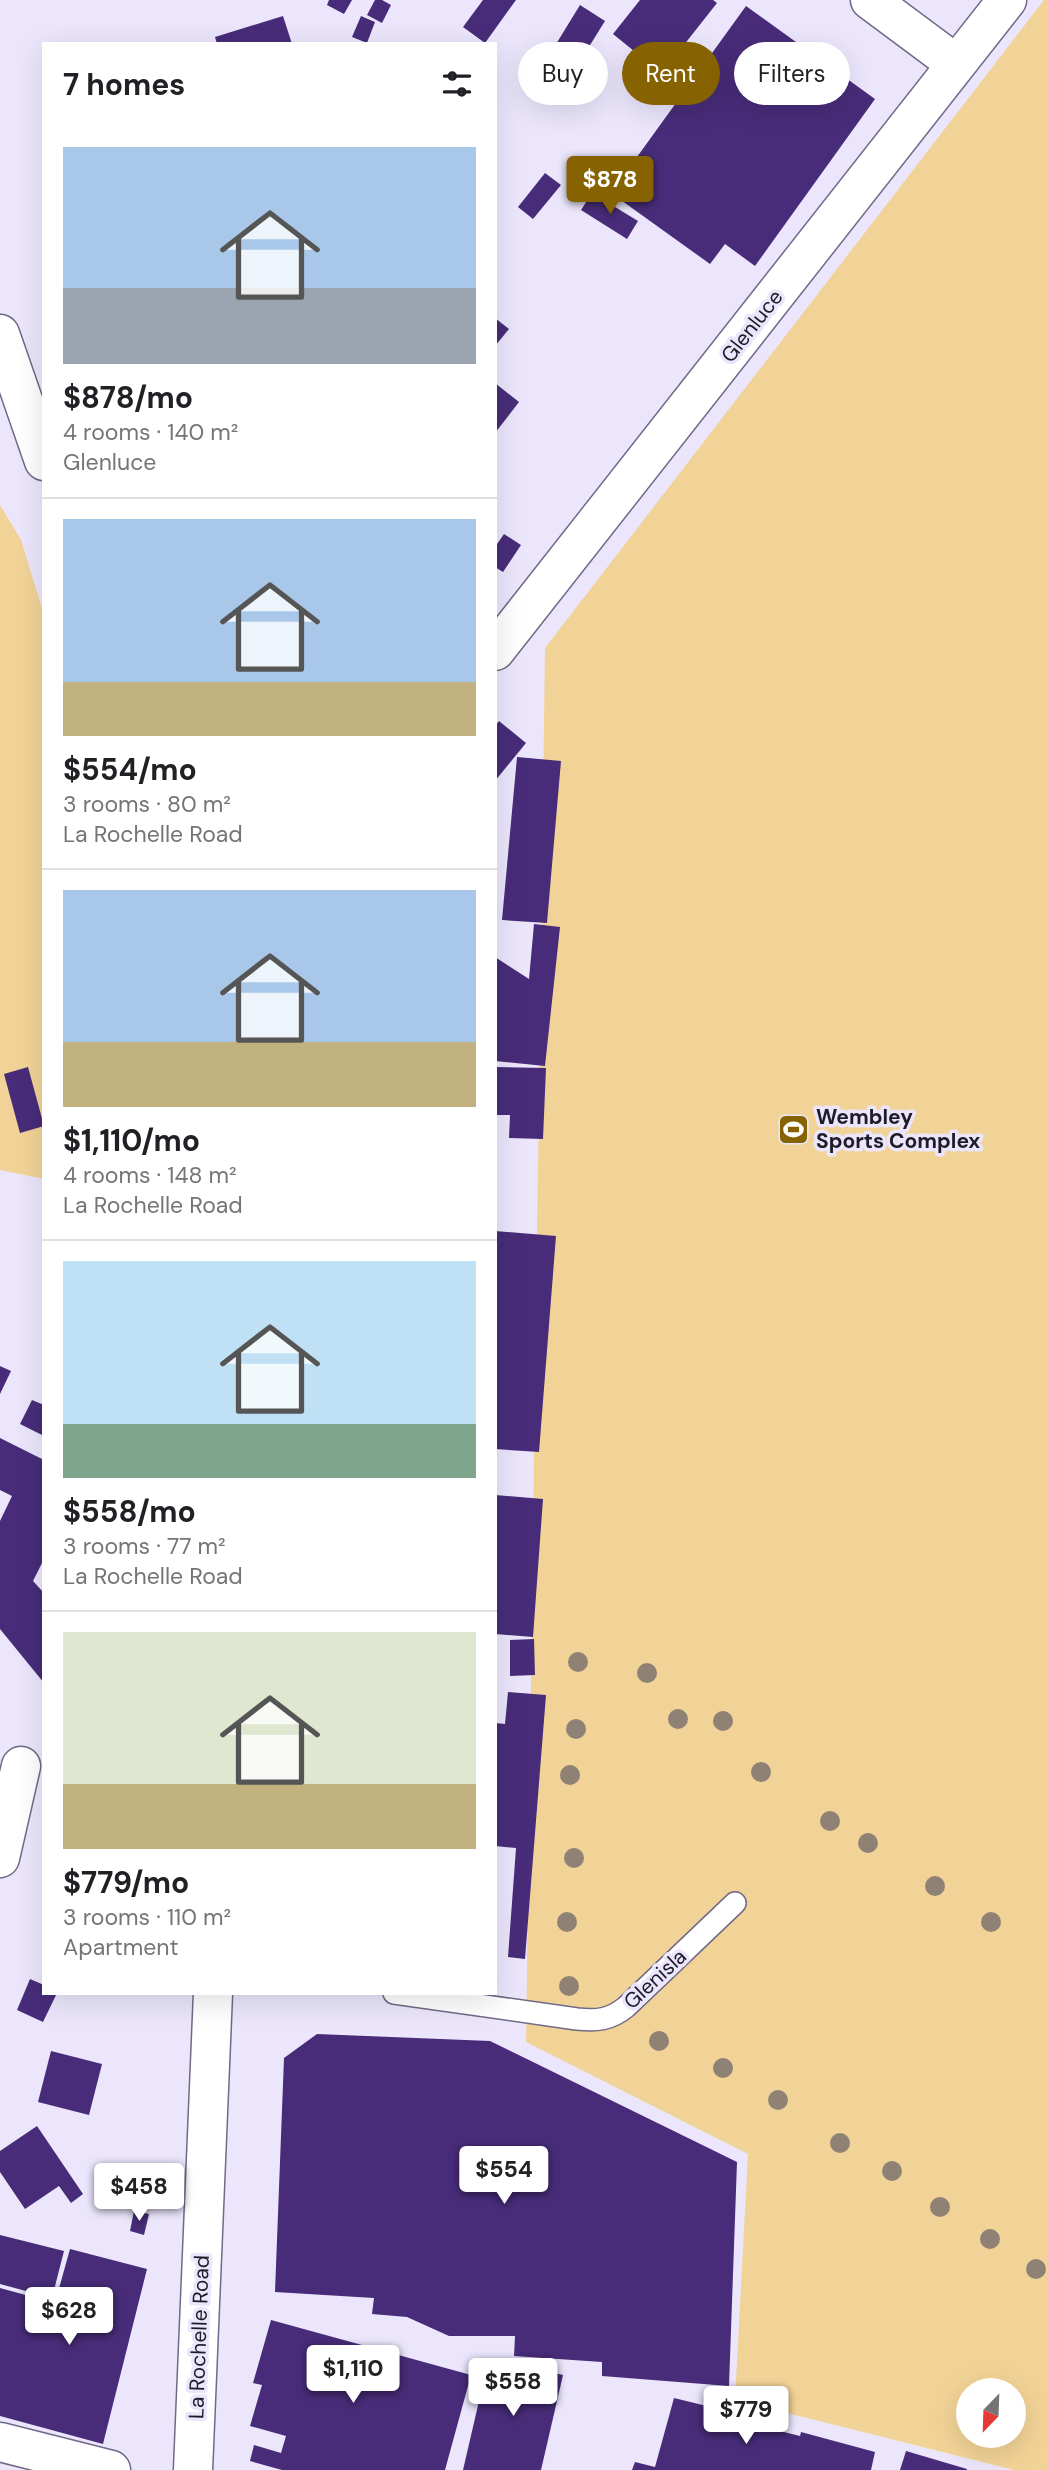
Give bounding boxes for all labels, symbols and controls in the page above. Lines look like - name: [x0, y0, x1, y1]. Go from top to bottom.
- chip: Buy: [518, 42, 608, 105]
- chip: Rent: [622, 42, 720, 105]
- chip: Filters: [734, 42, 850, 105]
- text: 7 homes: [63, 65, 185, 104]
- icon: filters: [438, 65, 476, 103]
- pin: $878: [569, 156, 651, 216]
- text: $878: [583, 164, 637, 194]
- icon: home: [207, 192, 333, 318]
- street label: Glenluce: [715, 284, 789, 368]
- text: $878/mo: [63, 378, 193, 417]
- text: 4 rooms · 140 m²: [63, 417, 238, 447]
- text: Glenluce: [63, 447, 156, 477]
- icon: home: [207, 564, 333, 690]
- text: $554/mo: [63, 750, 197, 789]
- text: 3 rooms · 80 m²: [63, 789, 231, 819]
- text: La Rochelle Road: [63, 819, 243, 849]
- icon: home: [207, 935, 333, 1061]
- place label: Wembley Sports Complex: [816, 1103, 980, 1155]
- sports icon: Wembley Sports Complex: [776, 1112, 810, 1146]
- text: $1,110/mo: [63, 1121, 200, 1160]
- text: 4 rooms · 148 m²: [63, 1160, 237, 1190]
- text: La Rochelle Road: [63, 1190, 243, 1220]
- icon: home: [207, 1306, 333, 1432]
- text: $558/mo: [63, 1492, 196, 1531]
- text: 3 rooms · 77 m²: [63, 1531, 226, 1561]
- text: La Rochelle Road: [63, 1561, 243, 1591]
- icon: home: [207, 1677, 333, 1803]
- text: $779/mo: [63, 1863, 189, 1902]
- text: 3 rooms · 110 m²: [63, 1902, 231, 1932]
- text: Apartment: [63, 1932, 178, 1962]
- street label: Glenisla: [618, 1943, 692, 2015]
- pin: $554: [463, 2146, 545, 2206]
- text: $554: [475, 2154, 533, 2184]
- pin: $458: [98, 2164, 180, 2223]
- text: $458: [110, 2171, 168, 2201]
- street label: La Rochelle Road: [182, 2254, 216, 2420]
- pin: $628: [28, 2288, 110, 2347]
- text: $628: [41, 2295, 97, 2325]
- pin: $1,110: [296, 2346, 410, 2405]
- text: $1,110: [323, 2353, 383, 2383]
- pin: $558: [472, 2358, 554, 2418]
- text: $558: [484, 2366, 542, 2396]
- north arrow: [956, 2378, 1026, 2448]
- map controls: [956, 2378, 1026, 2448]
- pin: $779: [705, 2386, 787, 2446]
- text: $779: [720, 2394, 772, 2424]

